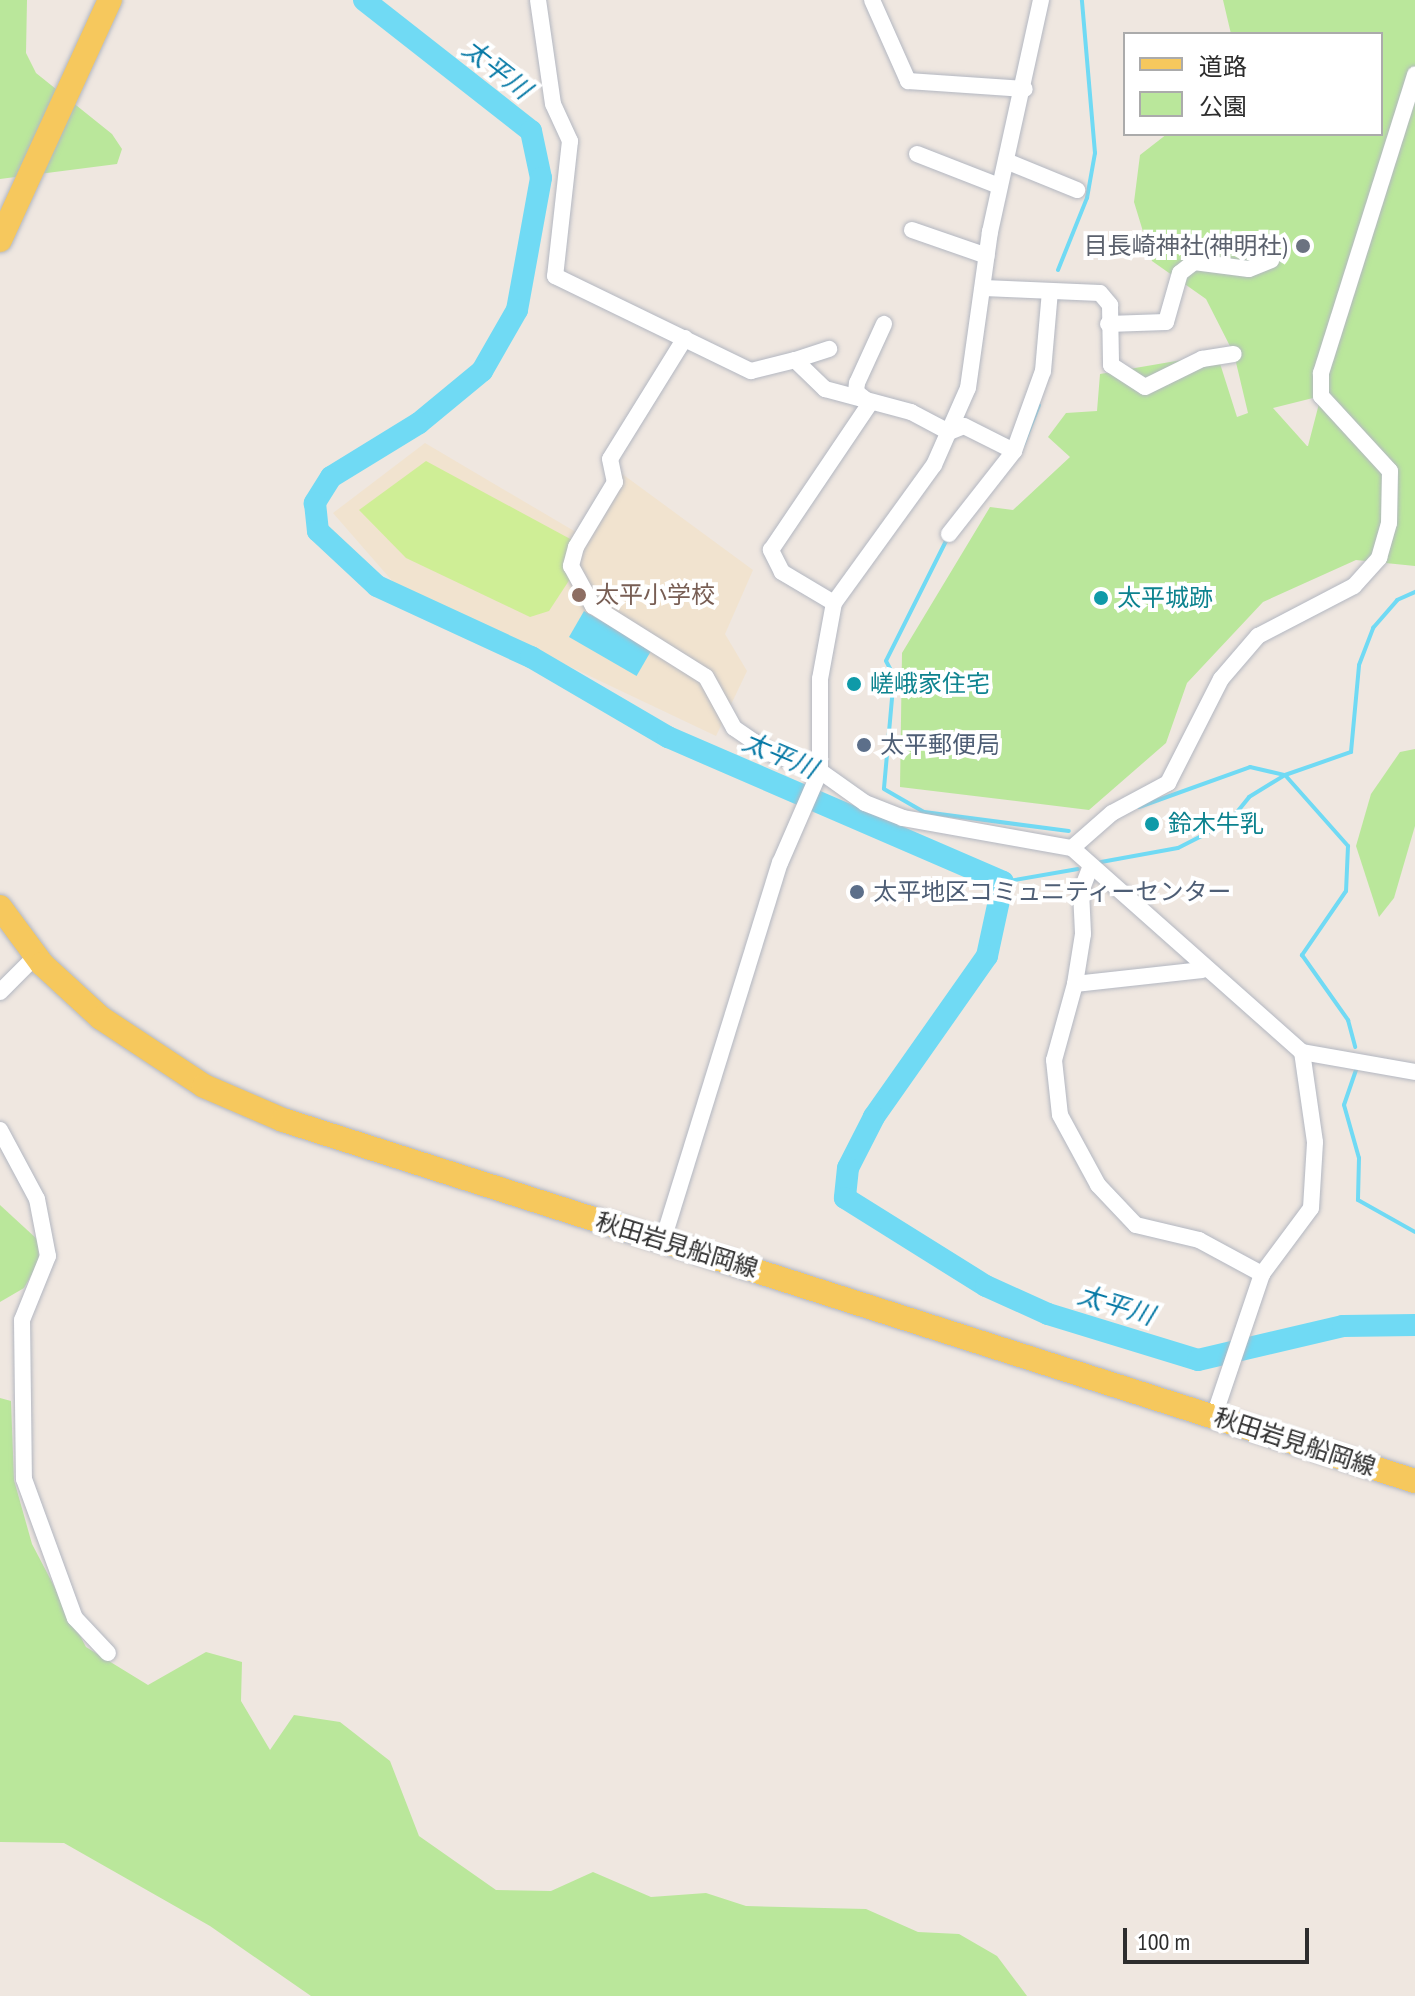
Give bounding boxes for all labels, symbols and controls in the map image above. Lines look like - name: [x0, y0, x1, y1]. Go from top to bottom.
- legend: [1123, 32, 1383, 136]
- water label: 太平川: [457, 33, 537, 105]
- text: 道路: [1199, 51, 1247, 82]
- text: 公園: [1199, 91, 1247, 122]
- place label: 目長崎神社(神明社): [1084, 232, 1287, 260]
- marker: 目長崎神社(神明社): [1294, 237, 1312, 255]
- place label: 太平小学校: [595, 581, 715, 609]
- place label: 太平城跡: [1117, 584, 1213, 612]
- marker: 太平小学校: [570, 586, 588, 604]
- marker: 太平城跡: [1092, 589, 1110, 607]
- place label: 嵯峨家住宅: [870, 670, 990, 698]
- marker: 嵯峨家住宅: [845, 675, 863, 693]
- water label: 太平川: [738, 725, 822, 785]
- place label: 太平郵便局: [880, 731, 1000, 759]
- marker: 太平郵便局: [855, 736, 873, 754]
- place label: 鈴木牛乳: [1168, 810, 1264, 838]
- marker: 鈴木牛乳: [1143, 815, 1161, 833]
- place label: 太平地区コミュニティーセンター: [873, 878, 1233, 906]
- marker: 太平地区コミュニティーセンター: [848, 883, 866, 901]
- street label: 秋田岩見船岡線: [592, 1207, 762, 1283]
- water label: 太平川: [1074, 1279, 1158, 1331]
- street label: 秋田岩見船岡線: [1211, 1402, 1379, 1482]
- scale bar: [1127, 1912, 1313, 1962]
- text: 100 m: [1137, 1926, 1190, 1957]

